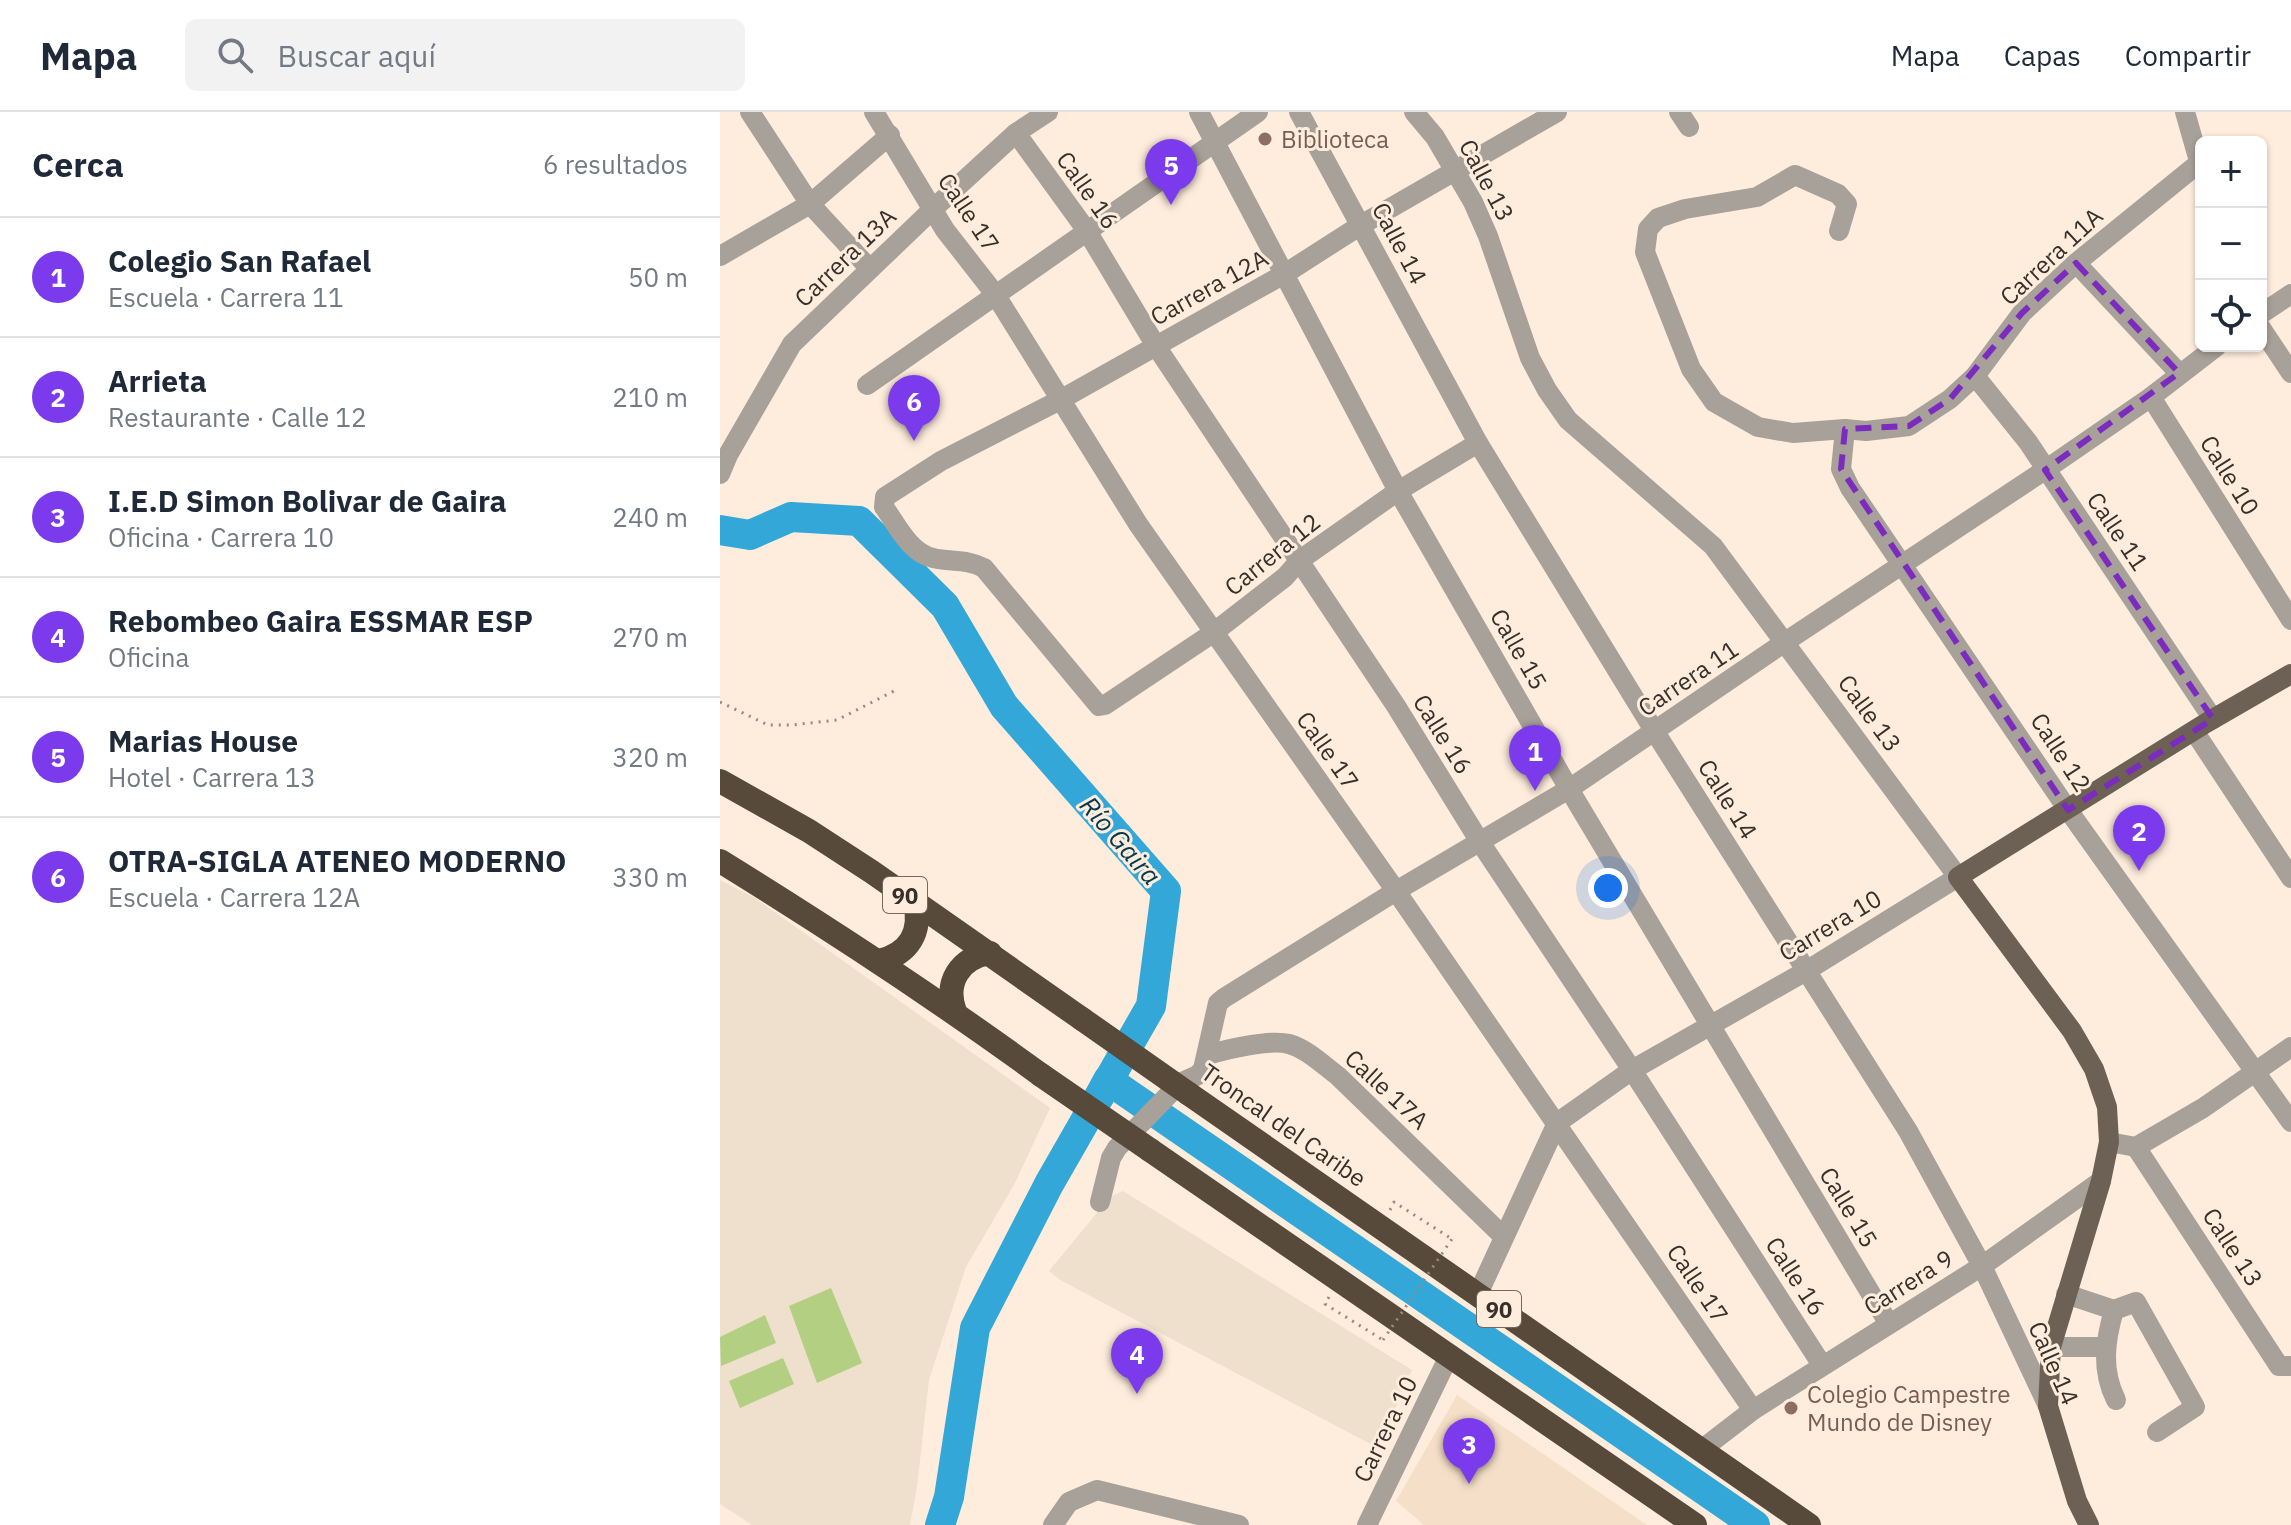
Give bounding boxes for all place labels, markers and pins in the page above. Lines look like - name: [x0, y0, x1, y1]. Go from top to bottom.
- place label: Biblioteca: [1281, 123, 1389, 155]
- marker: Biblioteca: [1256, 130, 1274, 148]
- pin: 5: [1145, 139, 1197, 205]
- pin: 6: [888, 375, 940, 441]
- pin: 1: [1509, 725, 1561, 791]
- pin: 2: [2113, 805, 2165, 871]
- pin: 4: [1111, 1328, 1163, 1394]
- place label: Colegio Campestre Mundo de Disney: [1807, 1378, 2010, 1438]
- marker: Colegio Campestre Mundo de Disney: [1782, 1399, 1800, 1417]
- pin: 3: [1443, 1418, 1495, 1484]

